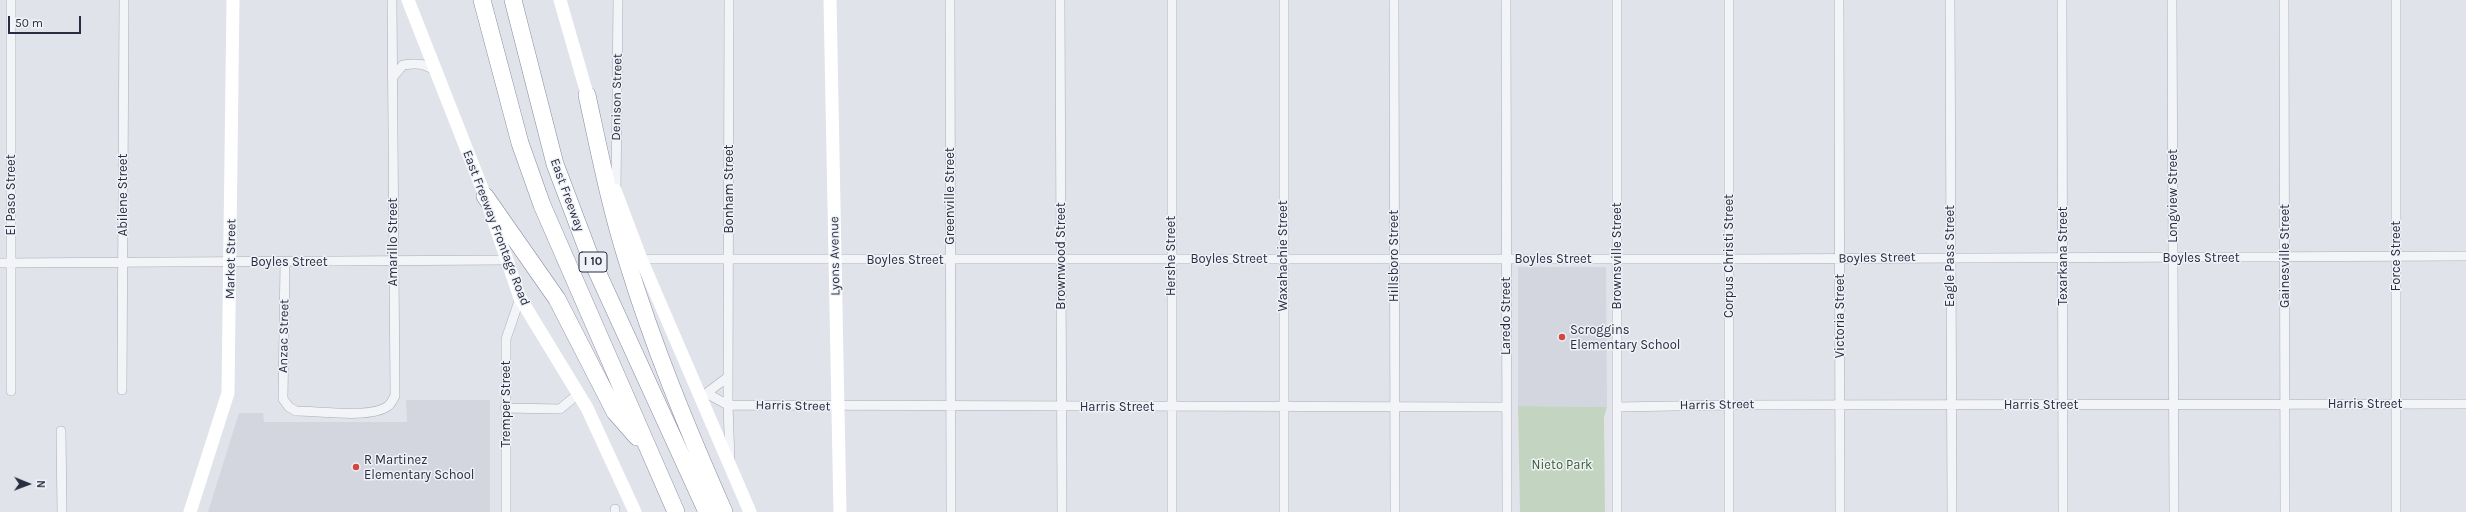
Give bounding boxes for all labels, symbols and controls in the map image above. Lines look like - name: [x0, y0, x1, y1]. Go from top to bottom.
- scale bar: [10, 8, 83, 34]
- text: 50 m: [15, 16, 43, 30]
- street label: Denison Street: [608, 53, 626, 141]
- street label: Bonham Street: [721, 145, 737, 233]
- street label: Greenville Street: [942, 147, 958, 245]
- street label: East Freeway Frontage Road: [459, 148, 533, 308]
- street label: Longview Street: [2165, 149, 2181, 243]
- street label: El Paso Street: [3, 154, 19, 236]
- street label: Abilene Street: [115, 154, 131, 236]
- street label: East Freeway: [547, 156, 587, 234]
- street label: Corpus Christi Street: [1721, 194, 1737, 318]
- street label: Amarillo Street: [385, 198, 401, 286]
- street label: Waxahachie Street: [1275, 200, 1291, 312]
- street label: Brownwood Street: [1053, 202, 1069, 310]
- street label: Brownsville Street: [1609, 202, 1625, 310]
- street label: Gainesville Street: [2277, 204, 2293, 308]
- street label: Eagle Pass Street: [1942, 205, 1958, 307]
- street label: Texarkana Street: [2055, 207, 2071, 305]
- street label: Hillsboro Street: [1386, 210, 1402, 302]
- street label: Lyons Avenue: [827, 216, 843, 296]
- street label: Hershe Street: [1163, 216, 1179, 296]
- street label: Market Street: [222, 219, 240, 299]
- street label: Force Street: [2388, 221, 2404, 291]
- street label: Boyles Street: [1838, 250, 1916, 266]
- street label: Boyles Street: [2162, 250, 2240, 266]
- street label: Boyles Street: [1190, 251, 1268, 267]
- street label: Boyles Street: [1514, 251, 1592, 267]
- road number: I 10: [579, 252, 607, 272]
- street label: Boyles Street: [866, 252, 944, 268]
- street label: Boyles Street: [250, 254, 328, 270]
- street label: Victoria Street: [1832, 274, 1848, 358]
- street label: Laredo Street: [1498, 277, 1514, 355]
- street label: Anzac Street: [276, 299, 292, 373]
- place label: Scroggins Elementary School: [1570, 322, 1680, 353]
- marker: Scroggins Elementary School: [1557, 332, 1567, 342]
- street label: Tremper Street: [498, 361, 514, 447]
- street label: Harris Street: [2328, 396, 2402, 412]
- street label: Harris Street: [1680, 397, 1754, 413]
- street label: Harris Street: [2004, 397, 2078, 413]
- street label: Harris Street: [756, 398, 830, 414]
- street label: Harris Street: [1080, 399, 1154, 415]
- place label: R Martinez Elementary School: [364, 452, 474, 483]
- park label: Nieto Park: [1532, 457, 1592, 473]
- marker: R Martinez Elementary School: [351, 462, 361, 472]
- north arrow: [8, 464, 48, 504]
- text: N: [34, 480, 47, 488]

